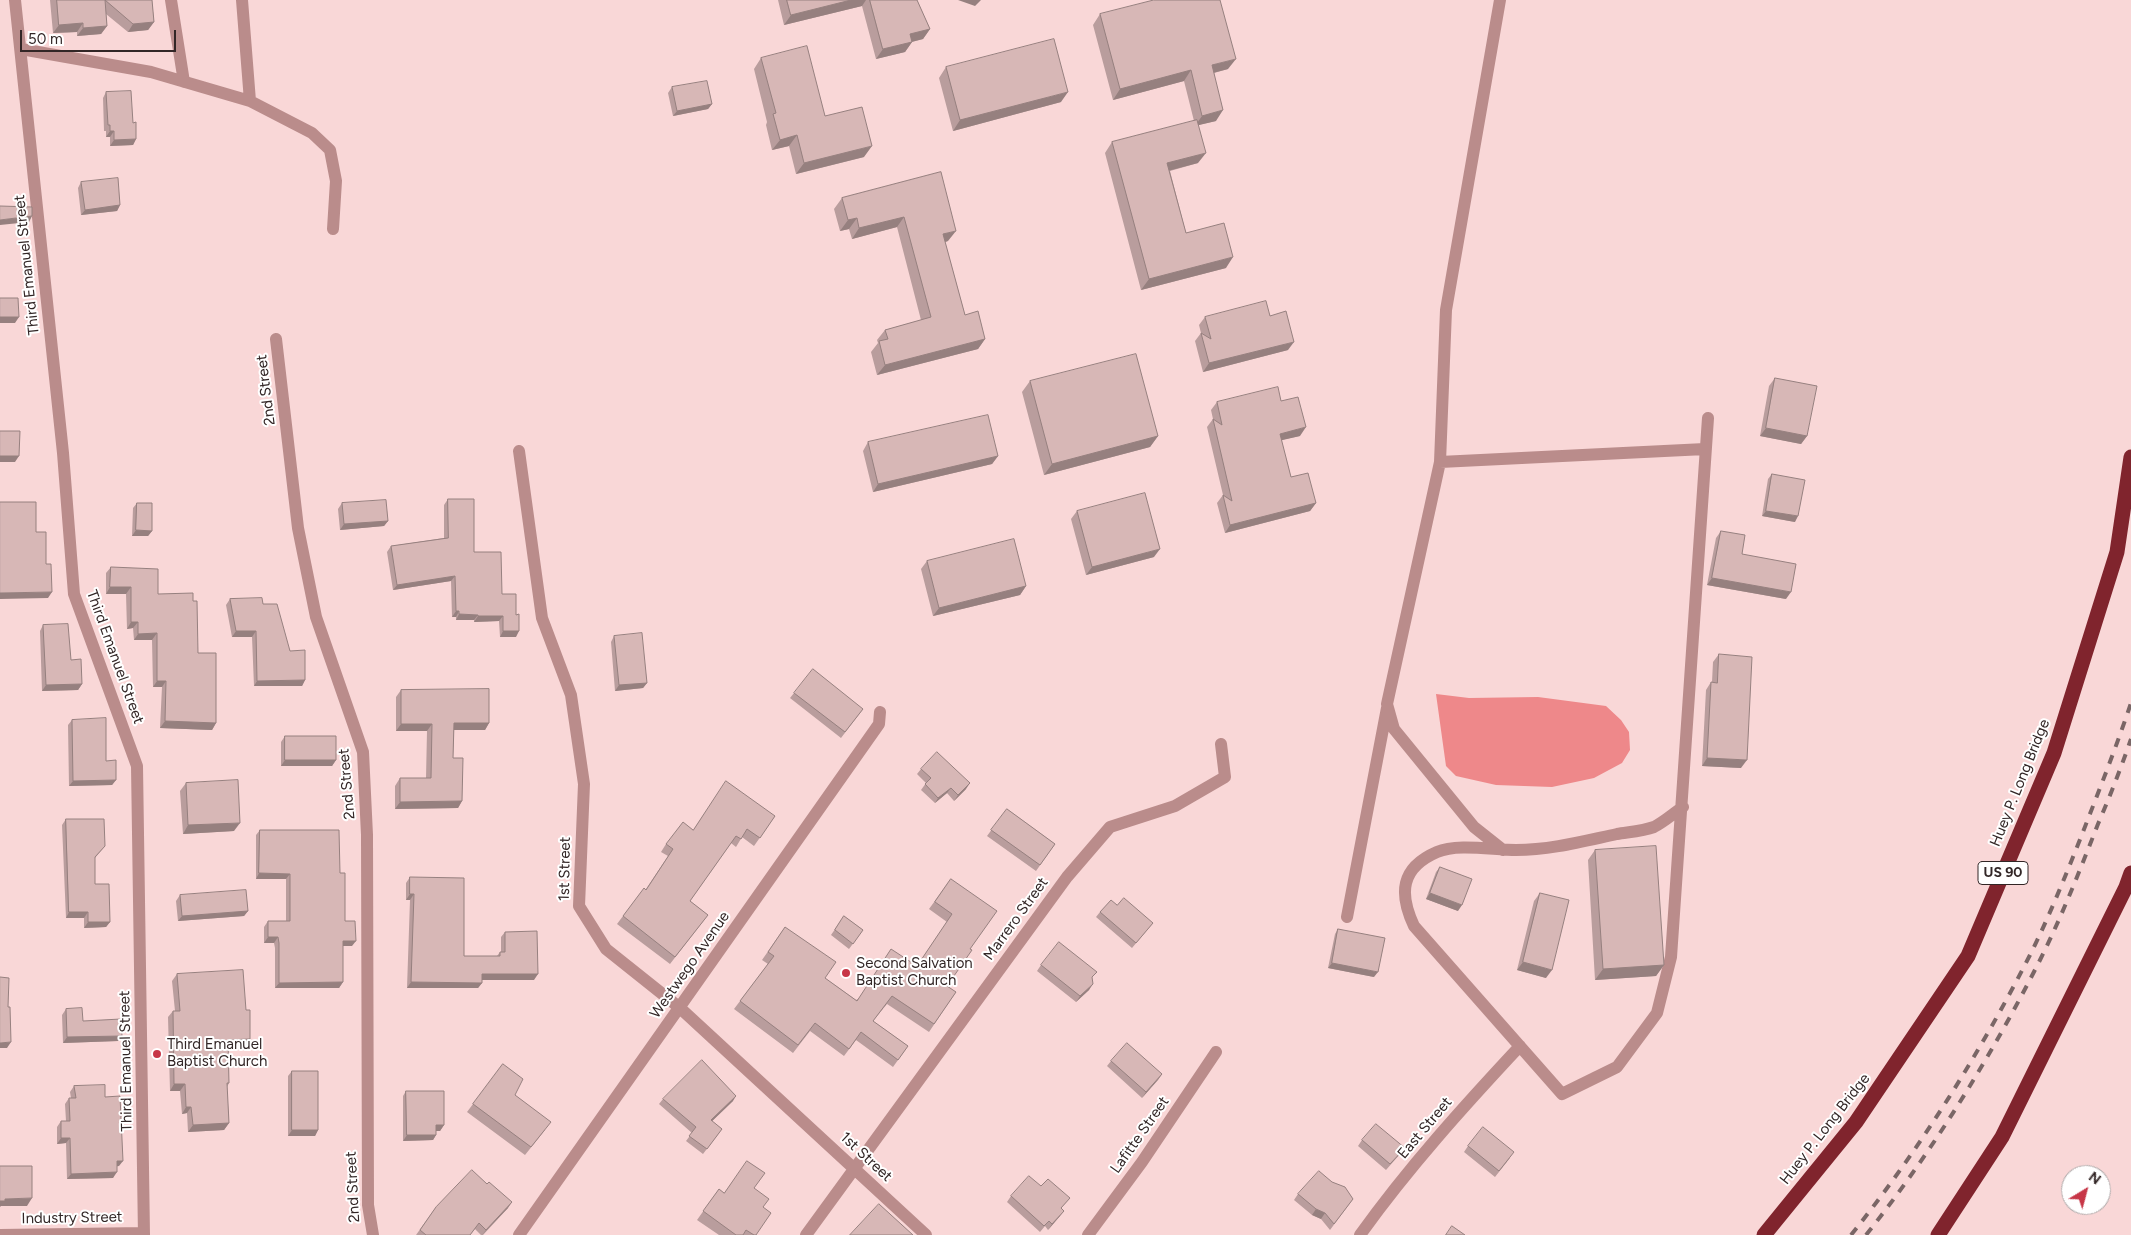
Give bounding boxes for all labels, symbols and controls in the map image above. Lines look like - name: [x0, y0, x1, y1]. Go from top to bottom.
- scale bar: [22, 20, 179, 52]
- text: 50 m: [28, 30, 63, 48]
- street label: Third Emanuel Street: [11, 194, 43, 336]
- street label: 2nd Street: [253, 354, 279, 426]
- street label: Third Emanuel Street: [82, 588, 148, 726]
- street label: Huey P. Long Bridge: [1986, 717, 2054, 849]
- street label: 2nd Street: [335, 748, 359, 820]
- street label: 1st Street: [555, 837, 575, 901]
- road number: US 90: [1978, 861, 2028, 884]
- street label: Marrero Street: [980, 874, 1052, 964]
- street label: Westwego Avenue: [646, 908, 734, 1022]
- place label: Second Salvation Baptist Church: [856, 955, 973, 990]
- marker: Second Salvation Baptist Church: [840, 967, 852, 979]
- street label: Third Emanuel Street: [116, 990, 136, 1132]
- place label: Third Emanuel Baptist Church: [167, 1036, 267, 1071]
- marker: Third Emanuel Baptist Church: [151, 1048, 163, 1060]
- street label: Huey P. Long Bridge: [1776, 1070, 1874, 1188]
- street label: Lafitte Street: [1107, 1093, 1173, 1177]
- street label: East Street: [1394, 1094, 1456, 1162]
- street label: 1st Street: [836, 1128, 896, 1186]
- street label: 2nd Street: [342, 1151, 364, 1223]
- north arrow: [2061, 1165, 2111, 1215]
- text: N: [2085, 1168, 2104, 1188]
- street label: Industry Street: [21, 1208, 123, 1228]

